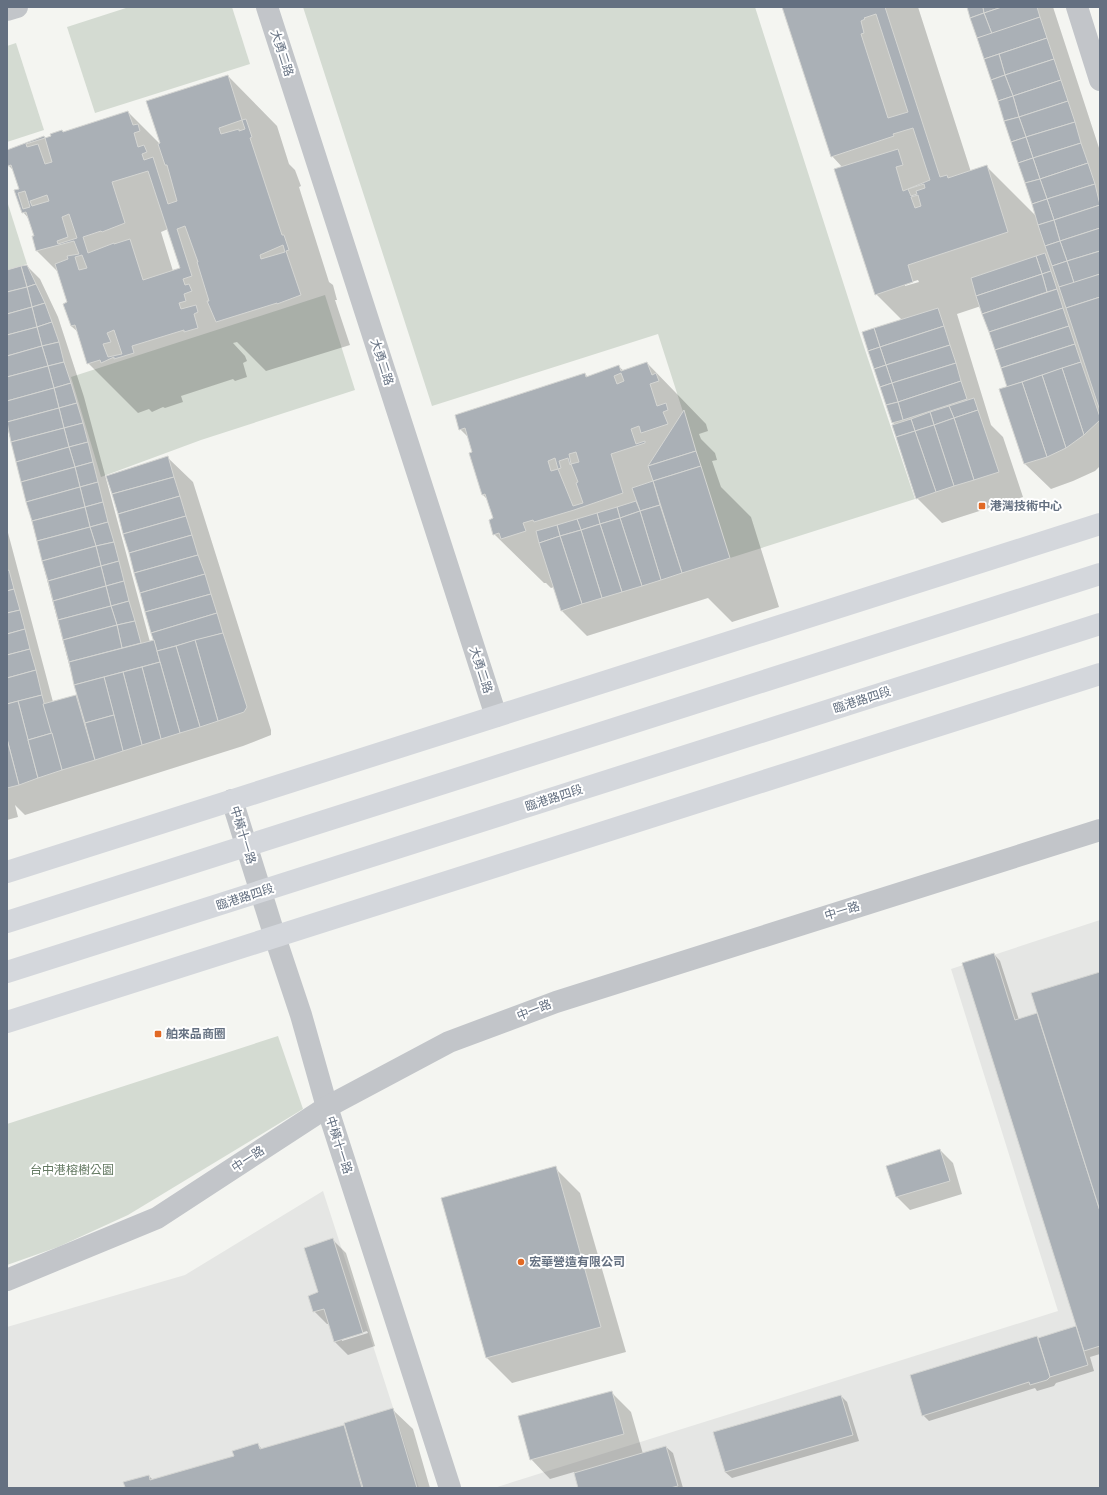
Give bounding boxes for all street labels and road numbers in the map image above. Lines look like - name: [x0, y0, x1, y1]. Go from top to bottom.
- street label: 大勇二路: [267, 28, 297, 78]
- street label: 大勇二路: [367, 337, 397, 387]
- street label: 大勇二路: [466, 645, 496, 695]
- street label: 臨港路四段: [831, 683, 893, 717]
- street label: 臨港路四段: [523, 781, 585, 815]
- street label: 中橫十一路: [227, 804, 259, 866]
- street label: 臨港路四段: [214, 880, 276, 914]
- street label: 中一路: [822, 898, 862, 924]
- street label: 中一路: [514, 996, 554, 1024]
- street label: 中橫十一路: [322, 1114, 356, 1176]
- street label: 中一路: [229, 1142, 267, 1176]

